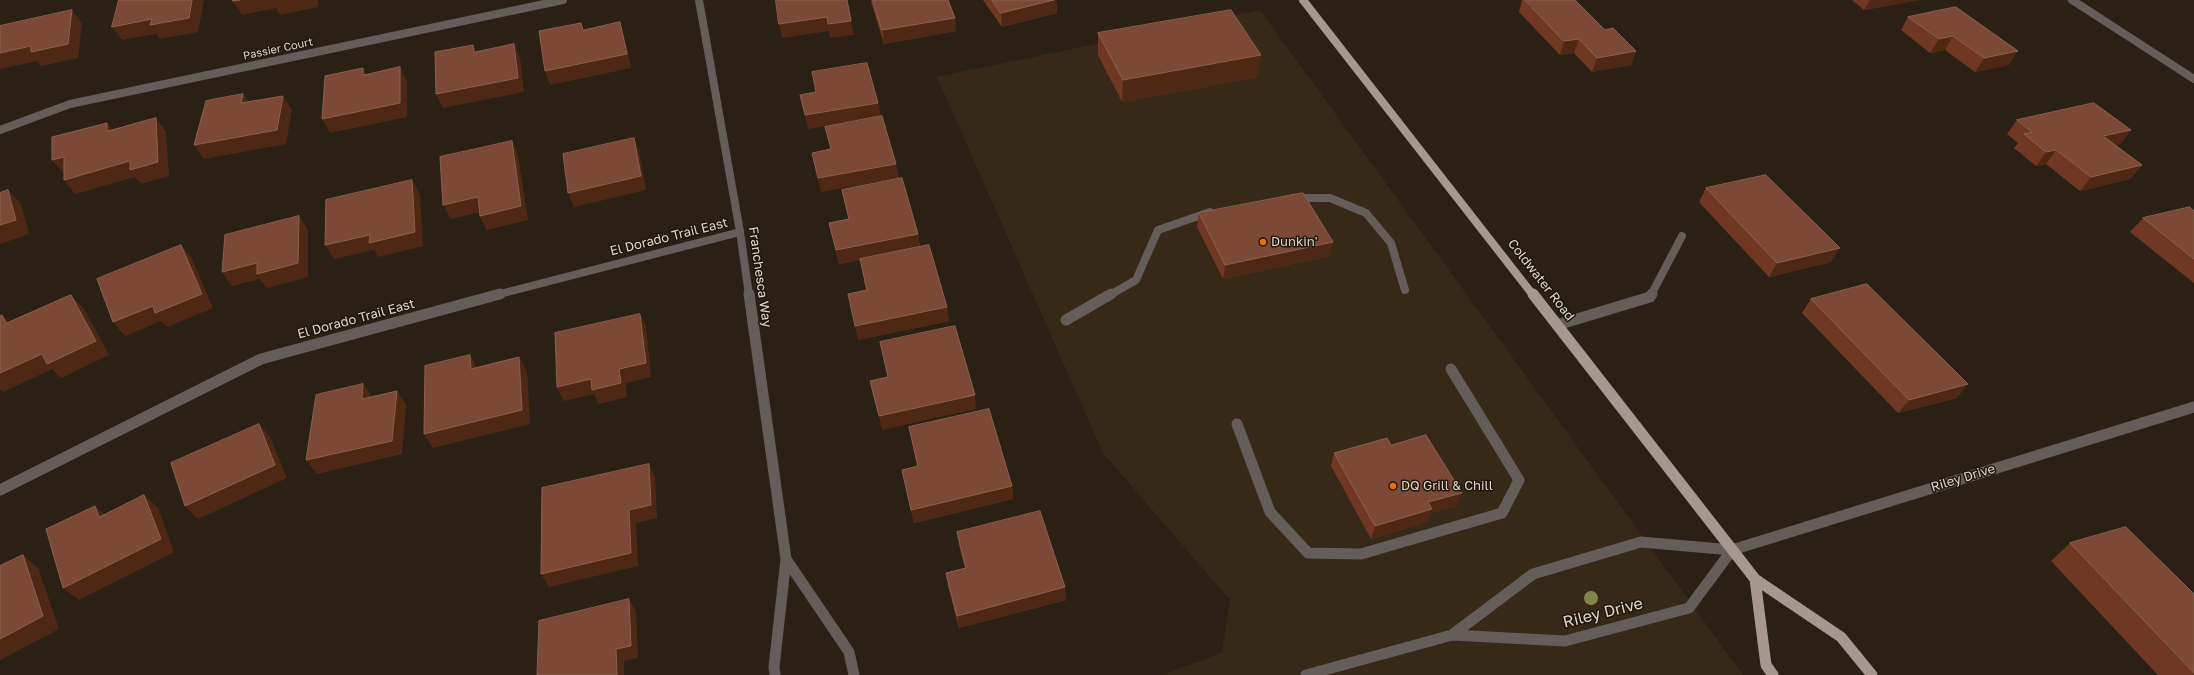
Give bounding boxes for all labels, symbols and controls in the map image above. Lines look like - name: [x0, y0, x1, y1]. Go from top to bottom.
- street label: Passier Court: [242, 35, 314, 63]
- street label: El Dorado Trail East: [608, 215, 730, 259]
- street label: Franchesca Way: [745, 226, 775, 328]
- place label: Dunkin': [1271, 234, 1318, 250]
- street label: Coldwater Road: [1504, 236, 1578, 324]
- marker: Dunkin': [1258, 237, 1268, 247]
- street label: El Dorado Trail East: [296, 296, 416, 342]
- street label: Riley Drive: [1929, 461, 1997, 495]
- place label: DQ Grill & Chill: [1401, 478, 1493, 494]
- marker: DQ Grill & Chill: [1388, 481, 1398, 491]
- street label: Riley Drive: [1561, 594, 1645, 632]

